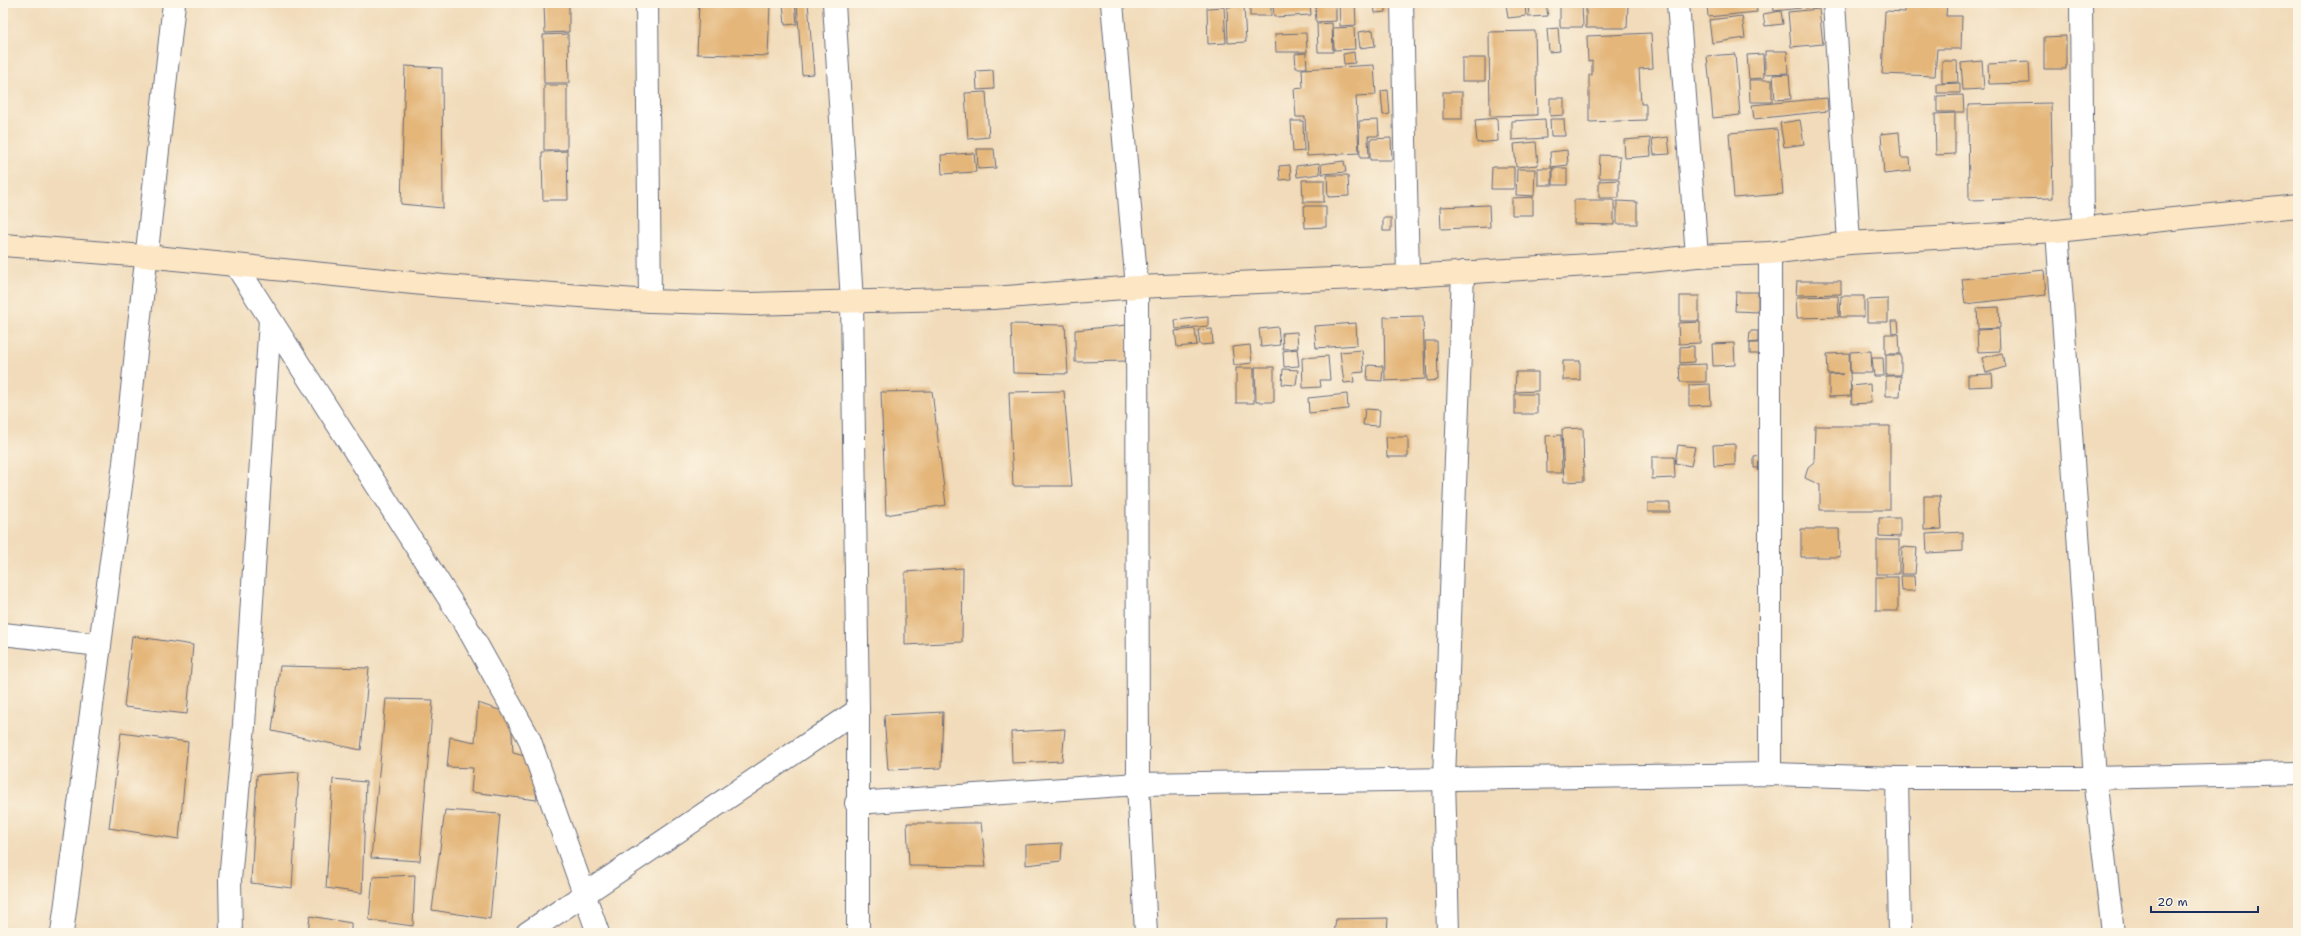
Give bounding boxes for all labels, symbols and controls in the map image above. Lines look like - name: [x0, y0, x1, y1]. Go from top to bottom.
- scale bar: [2151, 888, 2258, 914]
- text: 20 m: [2157, 894, 2188, 910]

